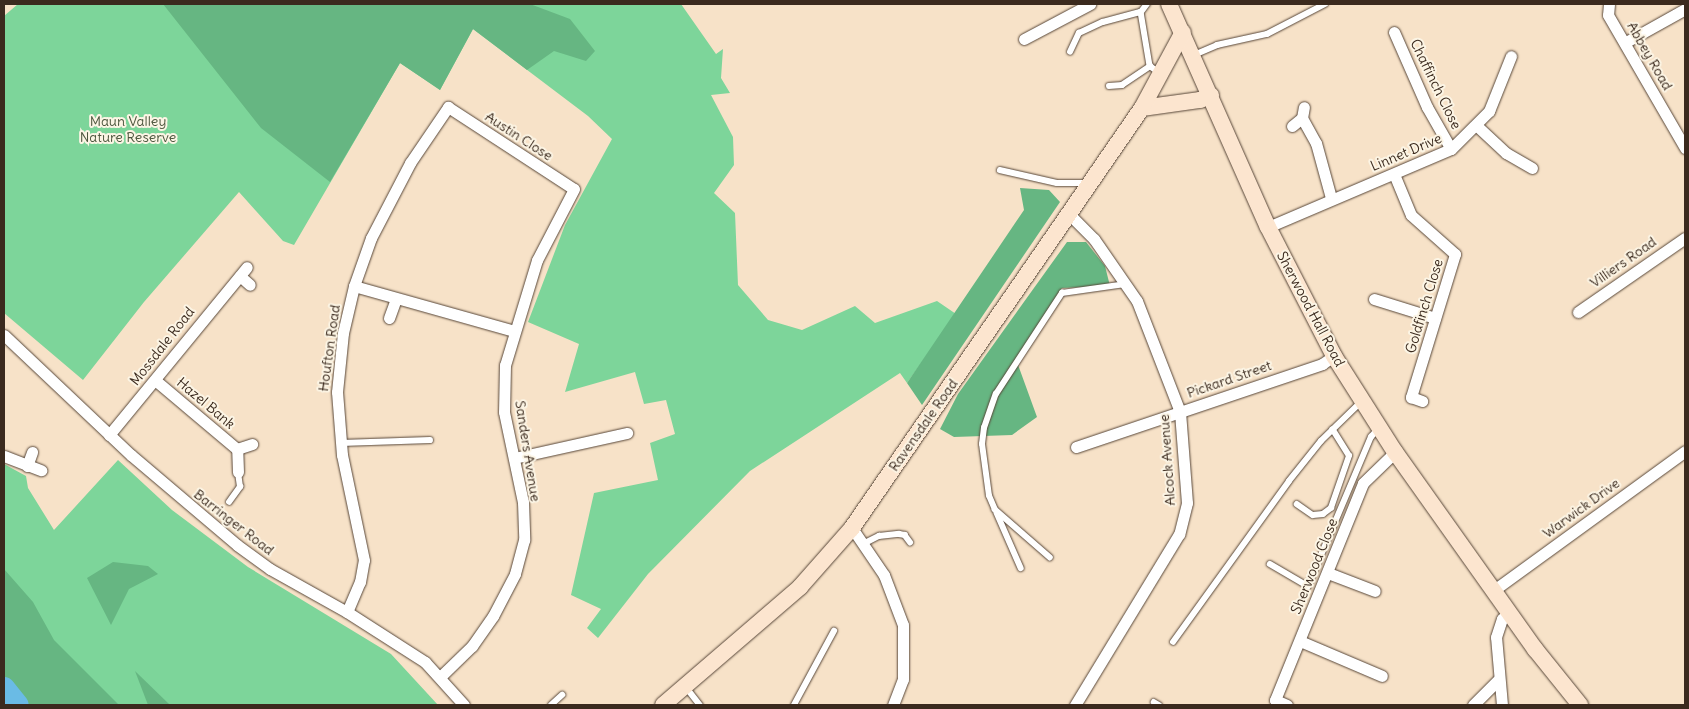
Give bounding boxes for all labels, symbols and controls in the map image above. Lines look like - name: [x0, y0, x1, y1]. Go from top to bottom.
- street label: Abbey Road: [1624, 19, 1676, 93]
- street label: Chaffinch Close: [1407, 36, 1465, 132]
- street label: Austin Close: [482, 108, 556, 164]
- park label: Maun Valley Nature Reserve: [80, 113, 176, 146]
- street label: Linnet Drive: [1368, 129, 1444, 175]
- street label: Villiers Road: [1587, 233, 1659, 291]
- street label: Sherwood Hall Road: [1274, 249, 1348, 369]
- street label: Goldfinch Close: [1402, 257, 1446, 355]
- street label: Mossdale Road: [126, 303, 198, 389]
- street label: Houfton Road: [315, 303, 343, 393]
- street label: Pickard Street: [1185, 357, 1273, 401]
- street label: Hazel Bank: [173, 374, 239, 432]
- street label: Ravensdale Road: [885, 376, 961, 474]
- street label: Sanders Avenue: [512, 399, 544, 503]
- street label: Alcock Avenue: [1155, 414, 1179, 506]
- street label: Warwick Drive: [1539, 475, 1623, 541]
- street label: Barringer Road: [191, 486, 277, 558]
- street label: Sherwood Close: [1287, 516, 1341, 616]

